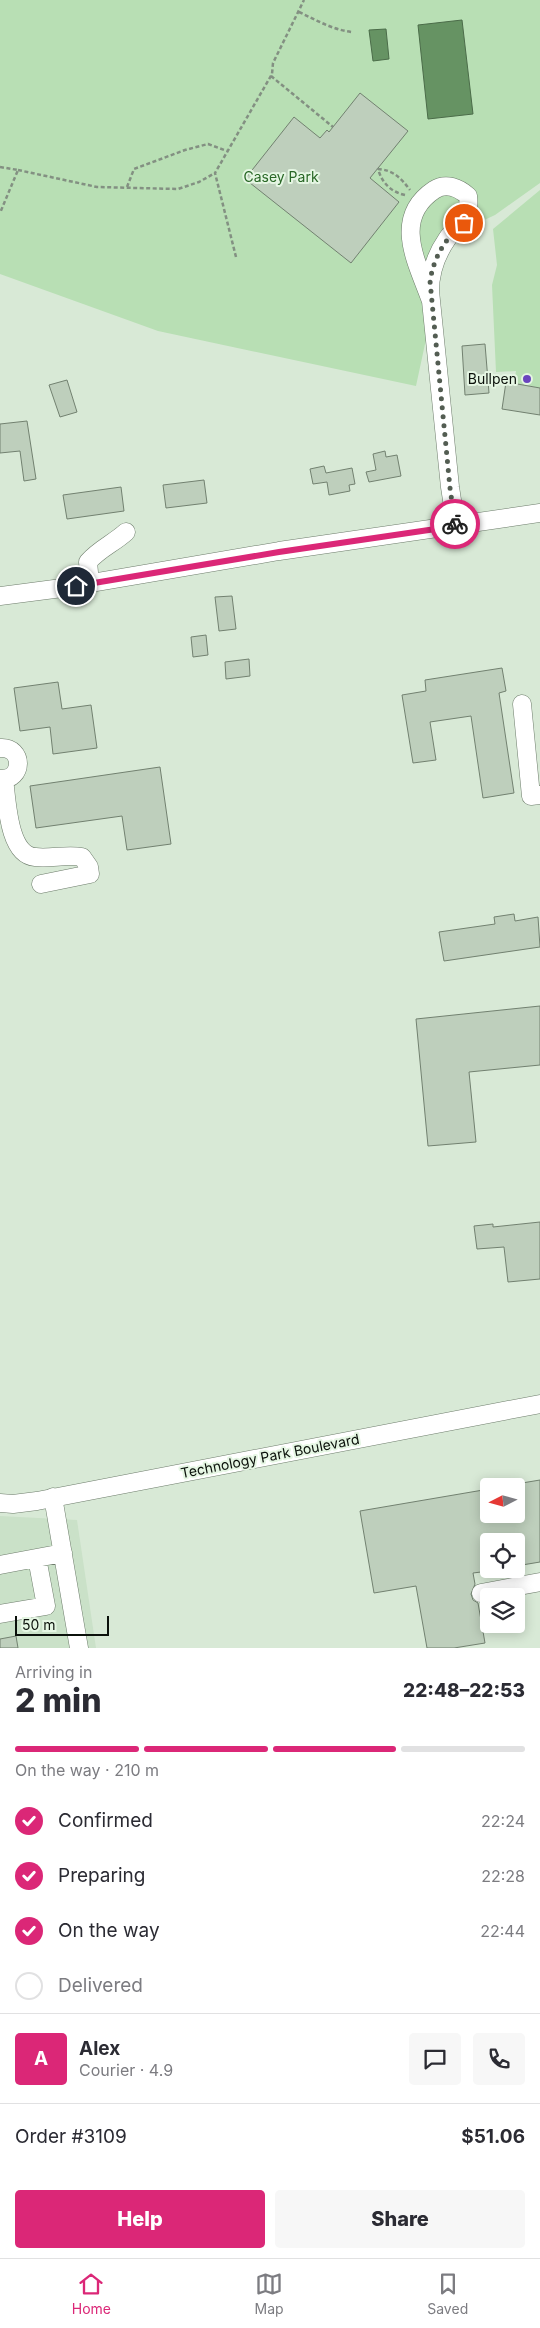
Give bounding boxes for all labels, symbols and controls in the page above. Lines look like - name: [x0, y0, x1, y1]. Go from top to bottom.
- park label: Casey Park: [243, 168, 319, 185]
- pin: [443, 202, 485, 244]
- icon: bag: [450, 209, 478, 237]
- place label: Bullpen: [468, 370, 517, 387]
- marker: Bullpen: [521, 373, 533, 385]
- courier: [430, 499, 480, 549]
- icon: bike: [441, 510, 469, 538]
- pin: [55, 565, 97, 607]
- icon: home: [62, 572, 90, 600]
- street label: Technology Park Boulevard: [179, 1430, 361, 1481]
- north arrow: [480, 1478, 525, 1522]
- map controls: [480, 1478, 525, 1633]
- button: locate: [480, 1533, 525, 1578]
- button: layers: [480, 1588, 525, 1633]
- scale bar: [15, 1613, 109, 1636]
- text: 50 m: [22, 1616, 56, 1633]
- text: Arriving in: [15, 1662, 92, 1682]
- text: 22:48–22:53: [403, 1679, 525, 1702]
- text: 2 min: [15, 1681, 101, 1720]
- text: On the way · 210 m: [15, 1760, 159, 1780]
- icon: check: [15, 1807, 43, 1835]
- text: Confirmed: [58, 1809, 153, 1832]
- text: 22:24: [481, 1811, 525, 1831]
- icon: check: [15, 1862, 43, 1890]
- text: Preparing: [58, 1864, 145, 1887]
- text: 22:28: [481, 1866, 525, 1886]
- icon: check: [15, 1917, 43, 1945]
- text: On the way: [58, 1919, 160, 1942]
- text: 22:44: [480, 1921, 525, 1941]
- text: Delivered: [58, 1974, 143, 1997]
- button: chat: [409, 2033, 461, 2085]
- button: phone: [473, 2033, 525, 2085]
- text: Alex: [79, 2037, 120, 2060]
- text: A: [34, 2047, 48, 2070]
- text: Courier · 4.9: [79, 2060, 173, 2080]
- text: Order #3109: [15, 2125, 127, 2148]
- text: $51.06: [461, 2125, 525, 2148]
- button: Help: [15, 2190, 265, 2248]
- button: Share: [275, 2190, 525, 2248]
- tab: Home: [72, 2270, 111, 2317]
- tab: Map: [255, 2270, 284, 2317]
- tab: Saved: [427, 2270, 468, 2317]

